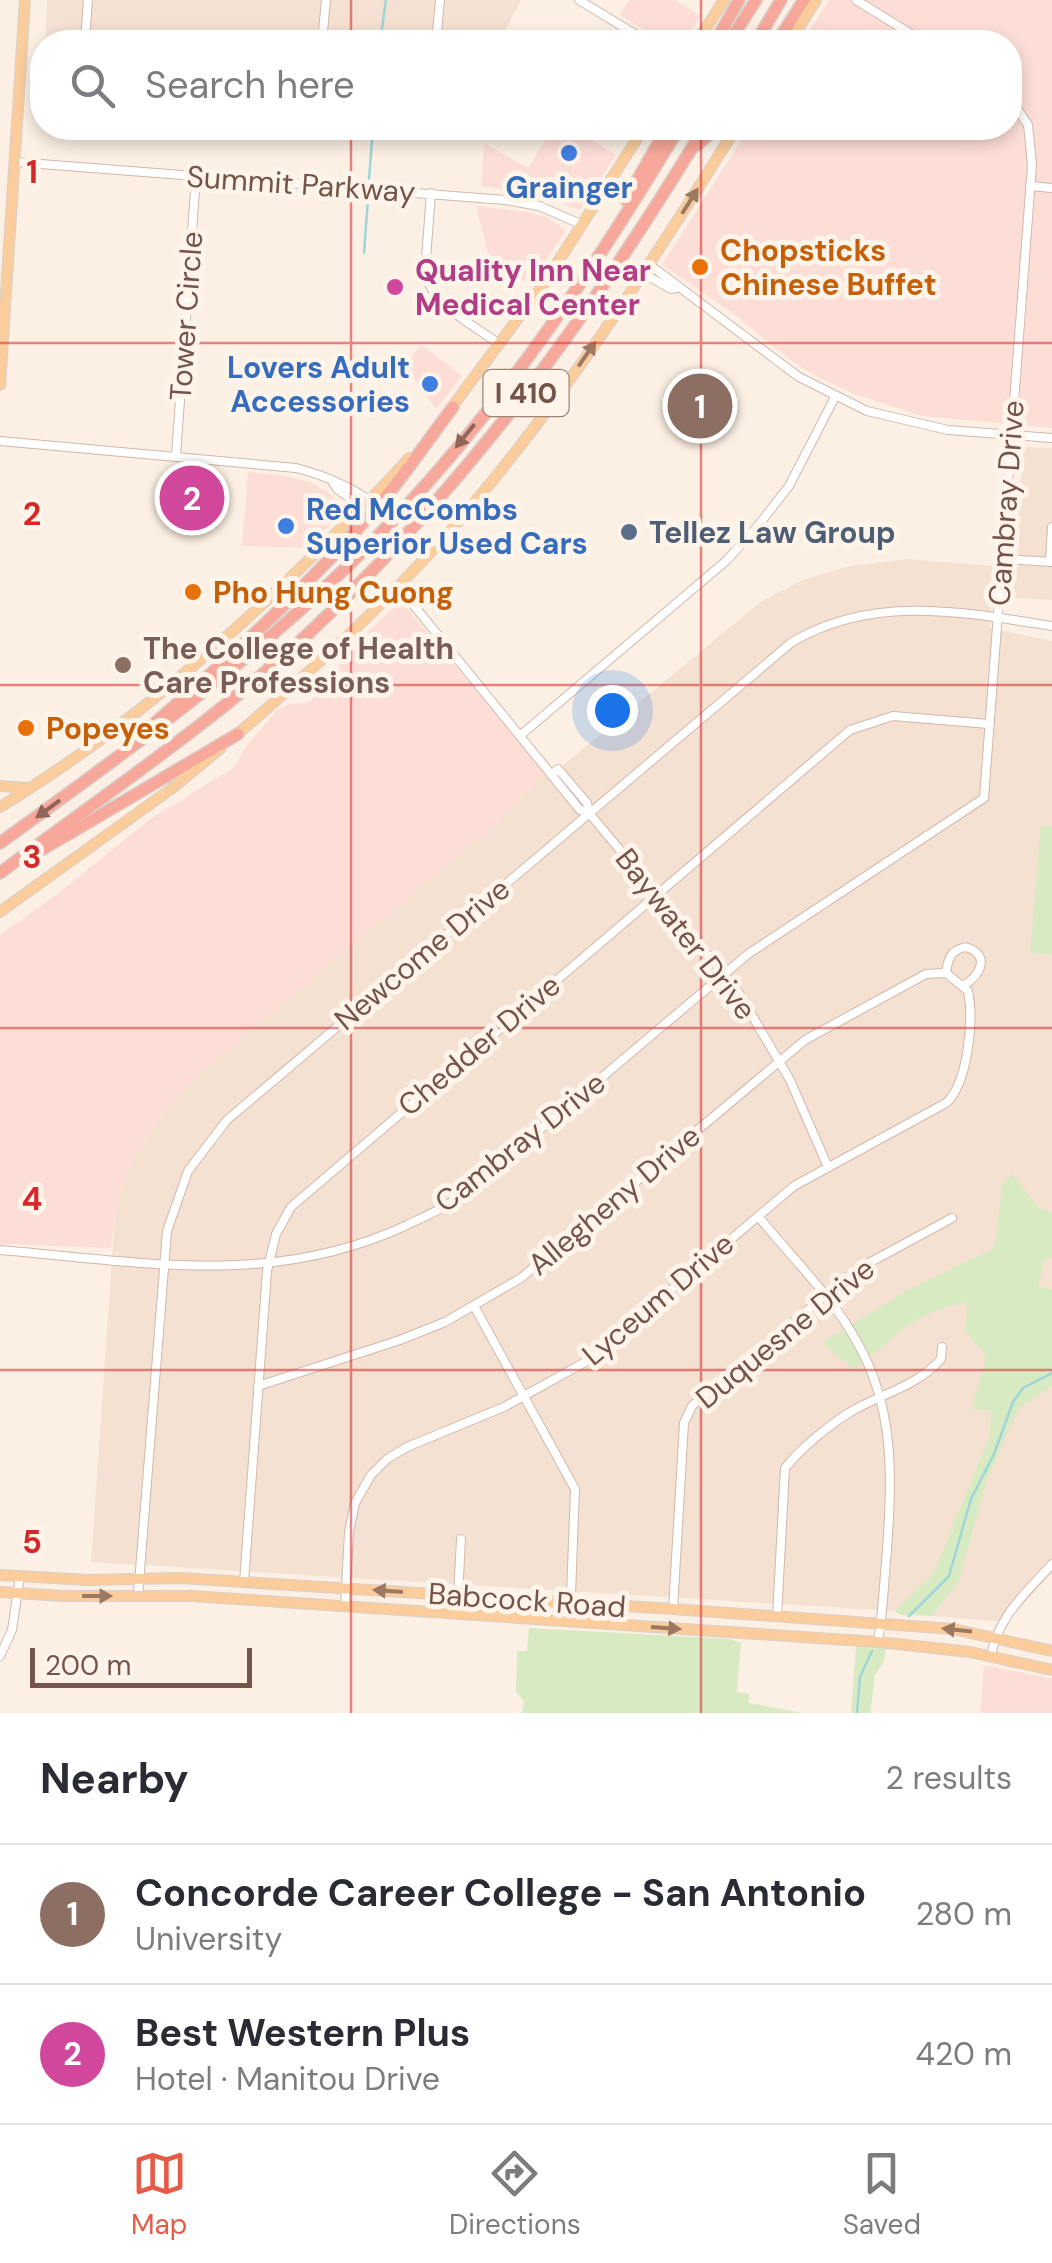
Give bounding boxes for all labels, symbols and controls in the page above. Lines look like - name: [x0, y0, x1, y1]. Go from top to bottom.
- search box: [30, 30, 1022, 140]
- icon: search: [65, 58, 120, 113]
- text: Search here: [145, 60, 355, 110]
- marker: Grainger: [558, 142, 580, 164]
- text: 1: [26, 151, 38, 193]
- street label: Summit Parkway: [185, 157, 417, 211]
- place label: Grainger: [505, 168, 633, 207]
- one-way arrow: [681, 187, 699, 215]
- street label: Tower Circle: [161, 230, 211, 402]
- place label: Chopsticks Chinese Buffet: [720, 231, 937, 304]
- place label: Quality Inn Near Medical Center: [415, 251, 651, 324]
- marker: Chopsticks Chinese Buffet: [689, 256, 711, 278]
- marker: Quality Inn Near Medical Center: [384, 276, 406, 298]
- one-way arrow: [577, 341, 596, 368]
- place label: Lovers Adult Accessories: [227, 348, 410, 421]
- pin: 1: [668, 368, 732, 444]
- road number: I 410: [484, 370, 568, 416]
- marker: Lovers Adult Accessories: [419, 373, 441, 395]
- street label: Cambray Drive: [979, 399, 1033, 607]
- one-way arrow: [455, 423, 476, 448]
- pin: 2: [160, 460, 224, 536]
- place label: Red McCombs Superior Used Cars: [306, 490, 588, 563]
- text: 2: [23, 493, 41, 535]
- place label: Tellez Law Group: [649, 513, 896, 552]
- marker: Red McCombs Superior Used Cars: [275, 515, 297, 537]
- marker: Tellez Law Group: [618, 521, 640, 543]
- place label: Pho Hung Cuong: [213, 573, 454, 612]
- marker: Pho Hung Cuong: [182, 581, 204, 603]
- place label: The College of Health Care Professions: [143, 629, 454, 702]
- marker: The College of Health Care Professions: [112, 654, 134, 676]
- your location: [587, 685, 638, 736]
- place label: Popeyes: [46, 709, 170, 748]
- marker: Popeyes: [15, 717, 37, 739]
- one-way arrow: [35, 798, 61, 818]
- text: 3: [22, 836, 42, 878]
- street label: Baywater Drive: [607, 840, 765, 1028]
- street label: Newcome Drive: [326, 869, 518, 1039]
- street label: Chedder Drive: [390, 966, 568, 1124]
- street label: Cambray Drive: [427, 1063, 613, 1221]
- street label: Allegheny Drive: [520, 1116, 708, 1284]
- text: 4: [22, 1178, 42, 1220]
- street label: Lyceum Drive: [574, 1224, 742, 1374]
- street label: Duquesne Drive: [688, 1249, 882, 1417]
- text: 5: [22, 1521, 42, 1563]
- street label: Babcock Road: [427, 1574, 627, 1626]
- one-way arrow: [372, 1583, 404, 1599]
- one-way arrow: [82, 1588, 114, 1604]
- one-way arrow: [651, 1621, 683, 1637]
- one-way arrow: [940, 1622, 972, 1638]
- scale bar: [30, 1643, 252, 1688]
- text: 200 m: [45, 1647, 132, 1684]
- text: Nearby: [40, 1751, 189, 1806]
- text: 2 results: [886, 1757, 1012, 1799]
- text: Concorde Career College - San Antonio: [135, 1868, 866, 1918]
- text: 1: [67, 1893, 78, 1935]
- text: 280 m: [916, 1893, 1012, 1935]
- text: University: [135, 1918, 282, 1960]
- text: Best Western Plus: [135, 2008, 470, 2058]
- text: 2: [63, 2033, 82, 2075]
- text: 420 m: [916, 2033, 1012, 2075]
- text: Hotel · Manitou Drive: [135, 2058, 440, 2100]
- tab: Map: [131, 2146, 187, 2243]
- tab: Directions: [449, 2146, 581, 2243]
- tab: Saved: [843, 2146, 921, 2243]

